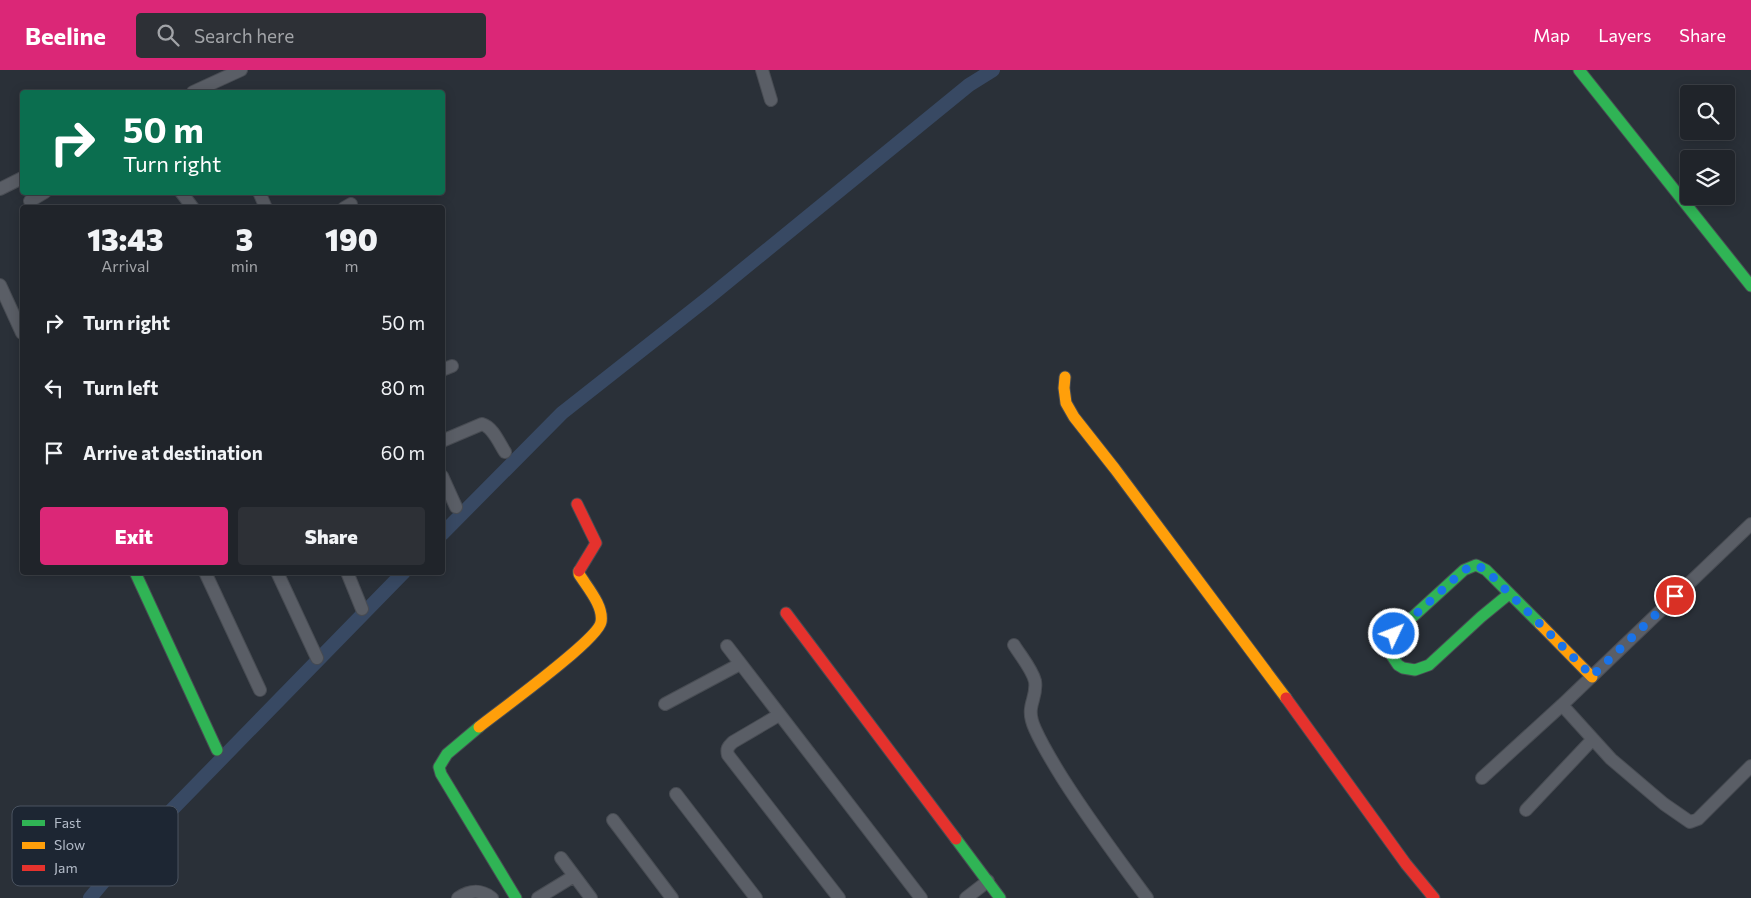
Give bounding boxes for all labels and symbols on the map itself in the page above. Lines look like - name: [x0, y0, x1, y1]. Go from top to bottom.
- pin: [1654, 575, 1696, 617]
- position arrow: [1367, 607, 1419, 659]
- legend: [12, 806, 178, 886]
- text: Fast: [54, 814, 81, 831]
- text: Slow: [54, 836, 85, 853]
- text: Jam: [54, 859, 78, 876]

